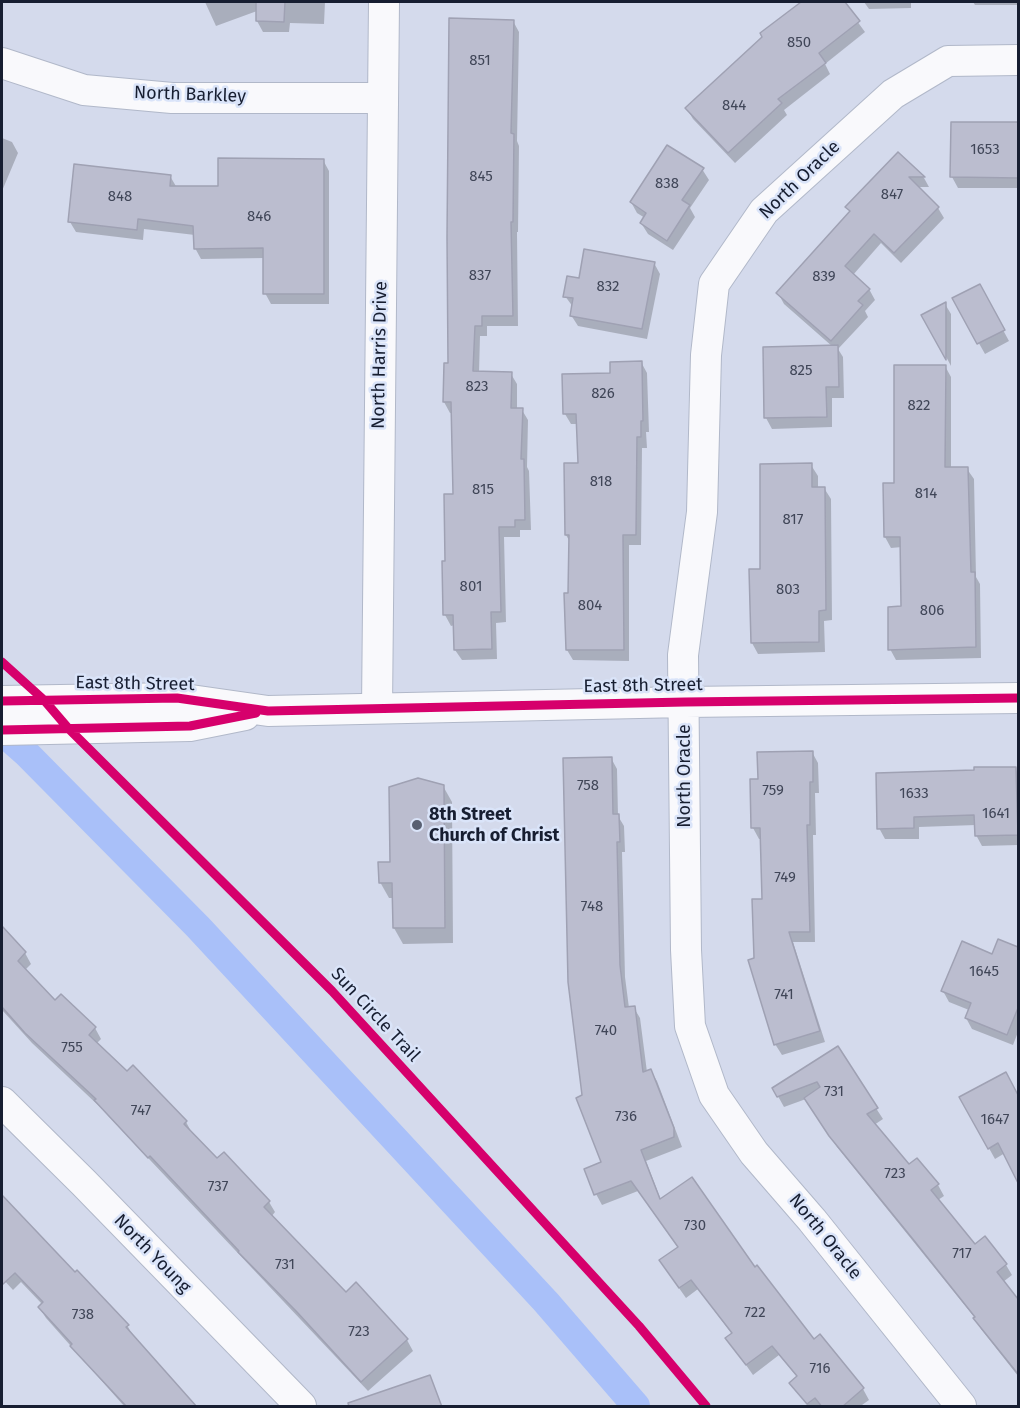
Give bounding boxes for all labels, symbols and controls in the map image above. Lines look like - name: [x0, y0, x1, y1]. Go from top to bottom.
- house number: 850: [787, 34, 811, 52]
- house number: 851: [469, 52, 491, 70]
- street label: North Barkley: [134, 82, 246, 108]
- house number: 844: [722, 97, 746, 115]
- street label: North Oracle: [755, 136, 845, 224]
- house number: 1653: [970, 141, 1000, 159]
- house number: 845: [469, 168, 493, 186]
- house number: 838: [655, 175, 679, 193]
- house number: 847: [881, 186, 903, 204]
- house number: 848: [108, 188, 132, 206]
- house number: 846: [247, 208, 271, 226]
- house number: 837: [469, 267, 491, 285]
- house number: 839: [812, 268, 836, 286]
- house number: 832: [596, 278, 620, 296]
- street label: North Harris Drive: [368, 281, 392, 429]
- house number: 825: [789, 362, 813, 380]
- house number: 823: [466, 378, 488, 396]
- house number: 826: [591, 385, 615, 403]
- house number: 822: [908, 397, 930, 415]
- house number: 818: [590, 473, 612, 491]
- house number: 815: [472, 481, 494, 499]
- house number: 814: [915, 485, 937, 503]
- house number: 817: [783, 511, 803, 529]
- house number: 801: [460, 578, 482, 596]
- house number: 803: [776, 581, 800, 599]
- house number: 804: [578, 597, 602, 615]
- house number: 806: [920, 602, 944, 620]
- street label: East 8th Street: [75, 672, 195, 696]
- street label: East 8th Street: [583, 674, 703, 698]
- street label: North Oracle: [674, 724, 696, 828]
- house number: 758: [577, 777, 599, 795]
- house number: 759: [762, 782, 784, 800]
- house number: 1633: [899, 785, 929, 803]
- place label: 8th Street Church of Christ: [429, 804, 559, 846]
- house number: 1641: [982, 805, 1010, 823]
- marker: 8th Street Church of Christ: [410, 818, 424, 832]
- house number: 749: [774, 869, 796, 887]
- house number: 748: [581, 898, 603, 916]
- street label: Sun Circle Trail: [326, 963, 424, 1067]
- house number: 1645: [969, 963, 999, 981]
- house number: 741: [774, 986, 794, 1004]
- house number: 740: [595, 1022, 617, 1040]
- house number: 755: [61, 1039, 83, 1057]
- house number: 731: [824, 1083, 844, 1101]
- house number: 747: [131, 1102, 151, 1120]
- house number: 736: [615, 1108, 637, 1126]
- house number: 1647: [981, 1111, 1009, 1129]
- house number: 723: [884, 1165, 906, 1183]
- house number: 737: [208, 1178, 228, 1196]
- street label: North Oracle: [784, 1190, 866, 1284]
- street label: North Young: [109, 1210, 195, 1298]
- house number: 730: [684, 1217, 706, 1235]
- house number: 717: [952, 1245, 972, 1263]
- house number: 731: [275, 1256, 295, 1274]
- house number: 722: [744, 1304, 766, 1322]
- house number: 738: [72, 1306, 94, 1324]
- house number: 723: [348, 1323, 370, 1341]
- house number: 716: [810, 1360, 830, 1378]

